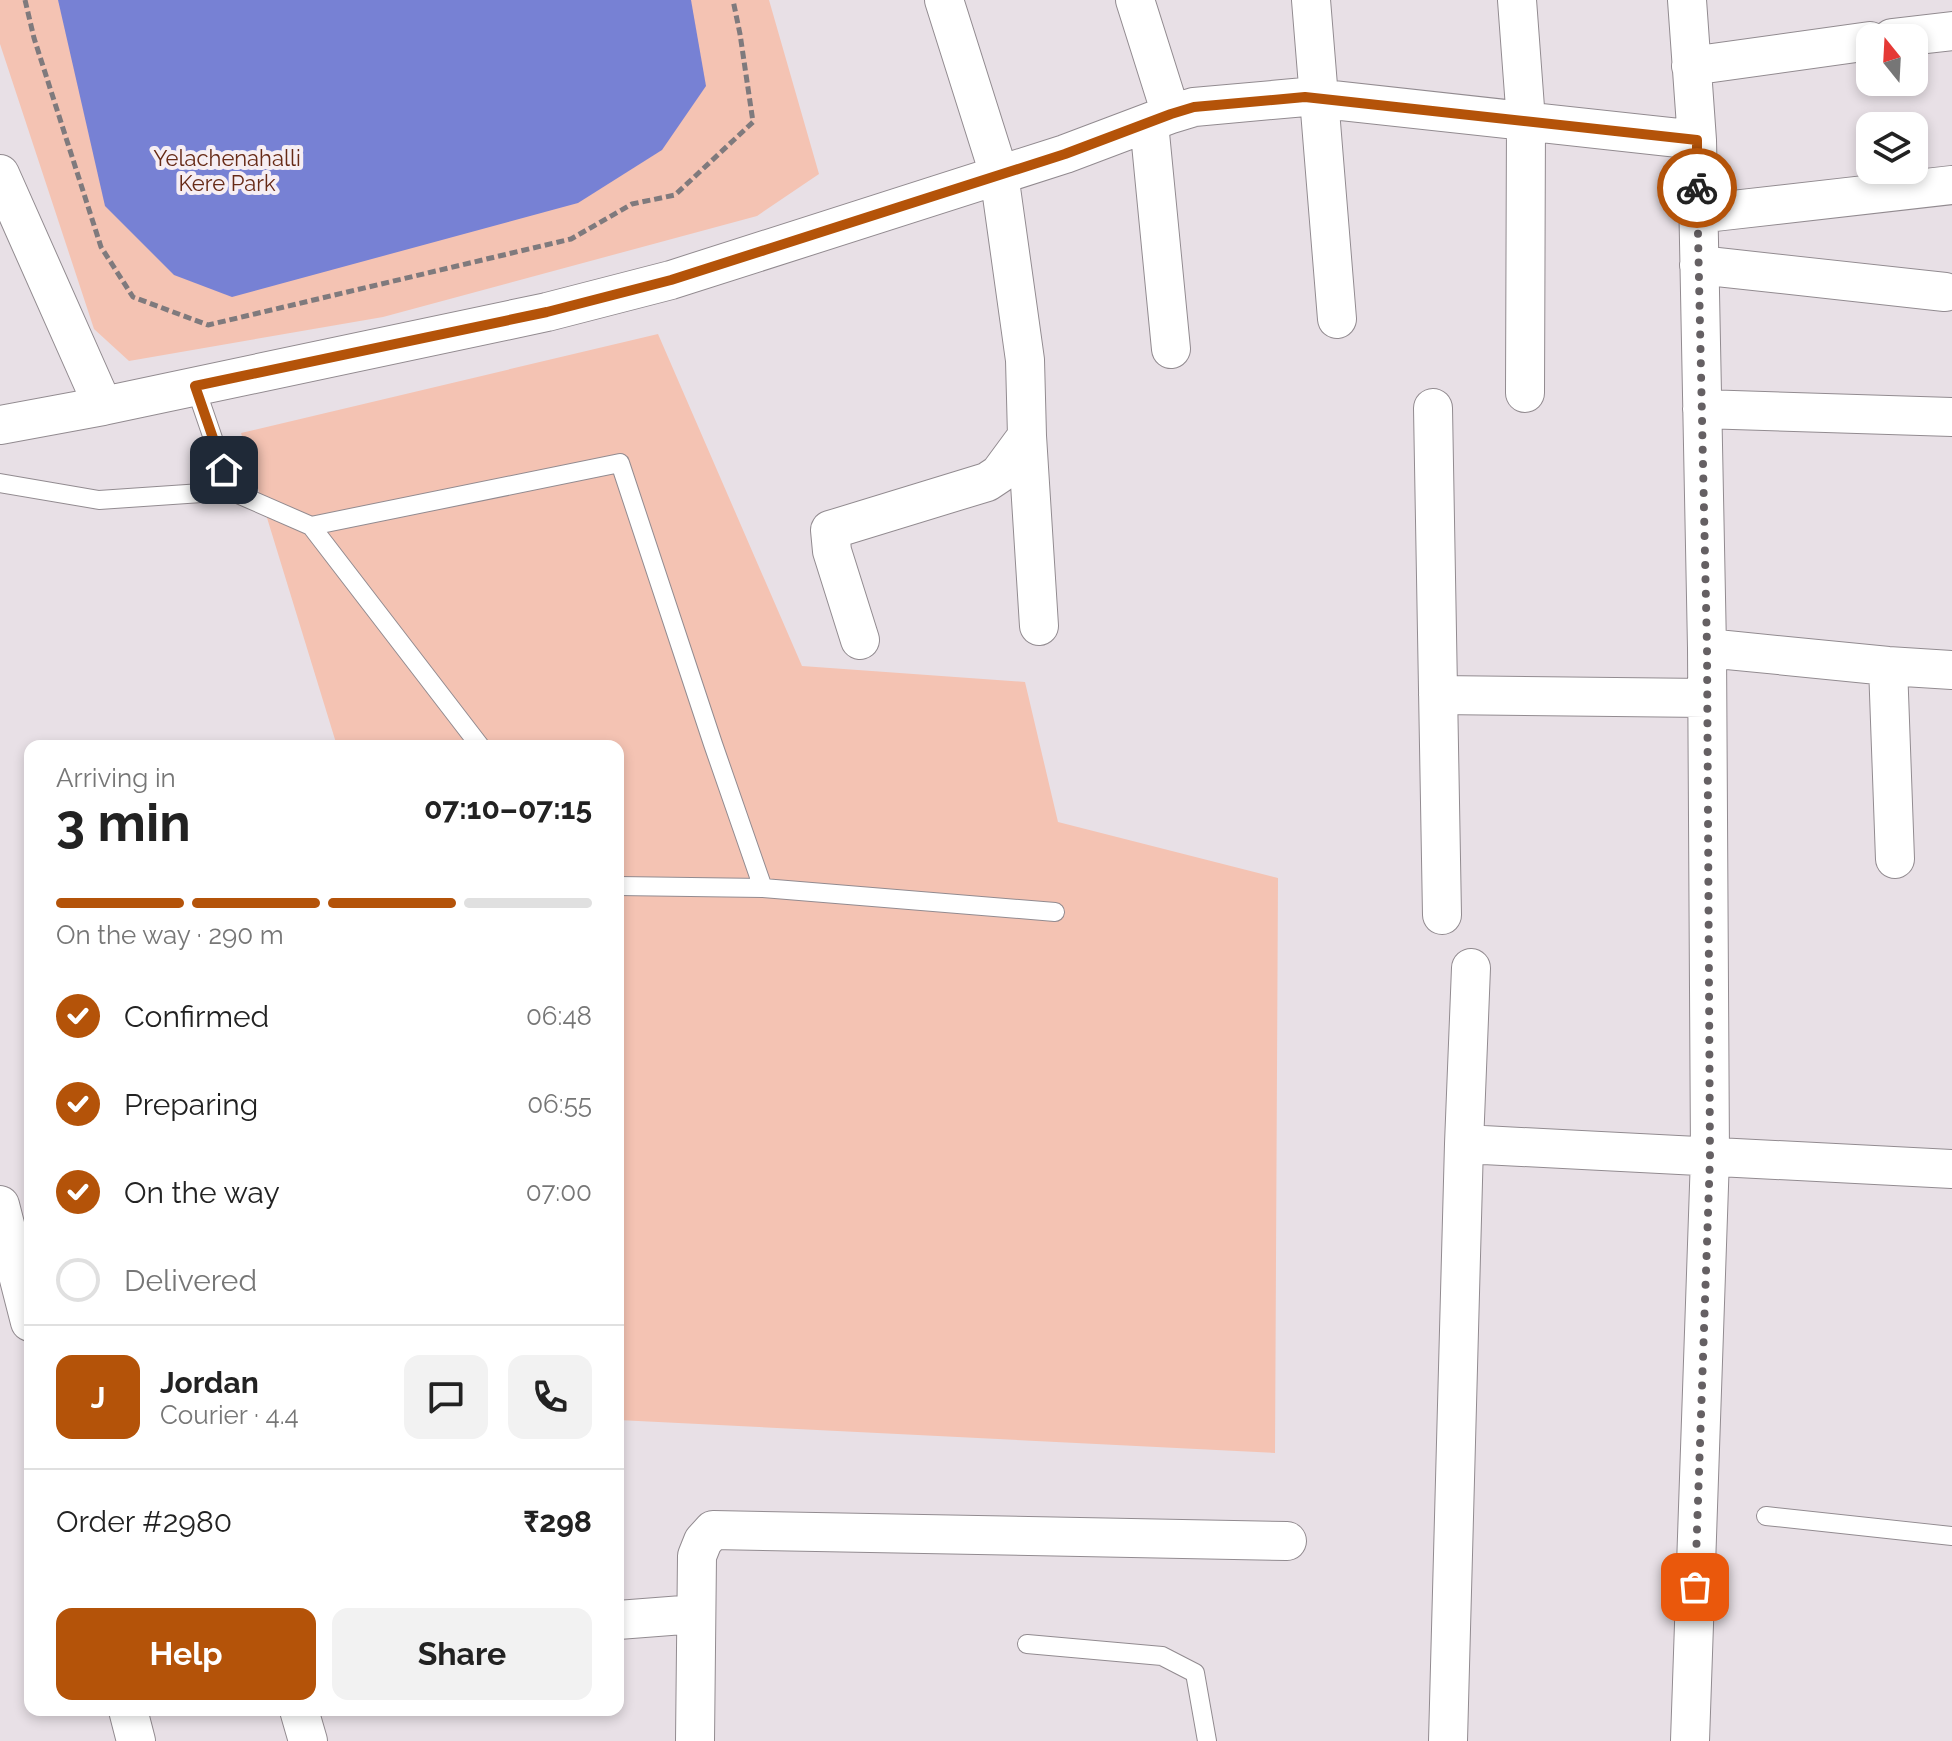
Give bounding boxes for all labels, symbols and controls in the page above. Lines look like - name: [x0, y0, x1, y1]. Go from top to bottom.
- north arrow: [1856, 24, 1928, 96]
- map controls: [1856, 24, 1928, 184]
- button: layers: [1856, 112, 1928, 184]
- park label: Yelachenahalli Kere Park: [153, 145, 301, 196]
- courier: [1657, 148, 1737, 228]
- icon: bike: [1675, 166, 1719, 210]
- pin: [190, 436, 258, 504]
- icon: home: [202, 448, 246, 492]
- text: Arriving in: [56, 763, 176, 793]
- text: 07:10–07:15: [424, 791, 592, 826]
- text: 3 min: [56, 792, 191, 853]
- text: On the way · 290 m: [56, 920, 284, 950]
- icon: check: [56, 994, 100, 1038]
- text: Confirmed: [124, 999, 269, 1034]
- text: 06:48: [526, 1001, 592, 1031]
- icon: check: [56, 1082, 100, 1126]
- text: Preparing: [124, 1087, 258, 1122]
- text: 06:55: [527, 1089, 592, 1119]
- icon: check: [56, 1170, 100, 1214]
- text: On the way: [124, 1175, 280, 1210]
- text: 07:00: [526, 1177, 592, 1207]
- text: Delivered: [124, 1263, 257, 1298]
- button: chat: [404, 1355, 488, 1439]
- button: phone: [508, 1355, 592, 1439]
- text: Jordan: [160, 1365, 259, 1400]
- text: J: [91, 1380, 105, 1415]
- text: Courier · 4.4: [160, 1400, 299, 1430]
- text: Order #2980: [56, 1504, 232, 1539]
- text: ₹298: [523, 1504, 592, 1539]
- pin: [1661, 1553, 1729, 1621]
- icon: bag: [1673, 1565, 1717, 1609]
- button: Help: [56, 1608, 316, 1700]
- button: Share: [332, 1608, 592, 1700]

